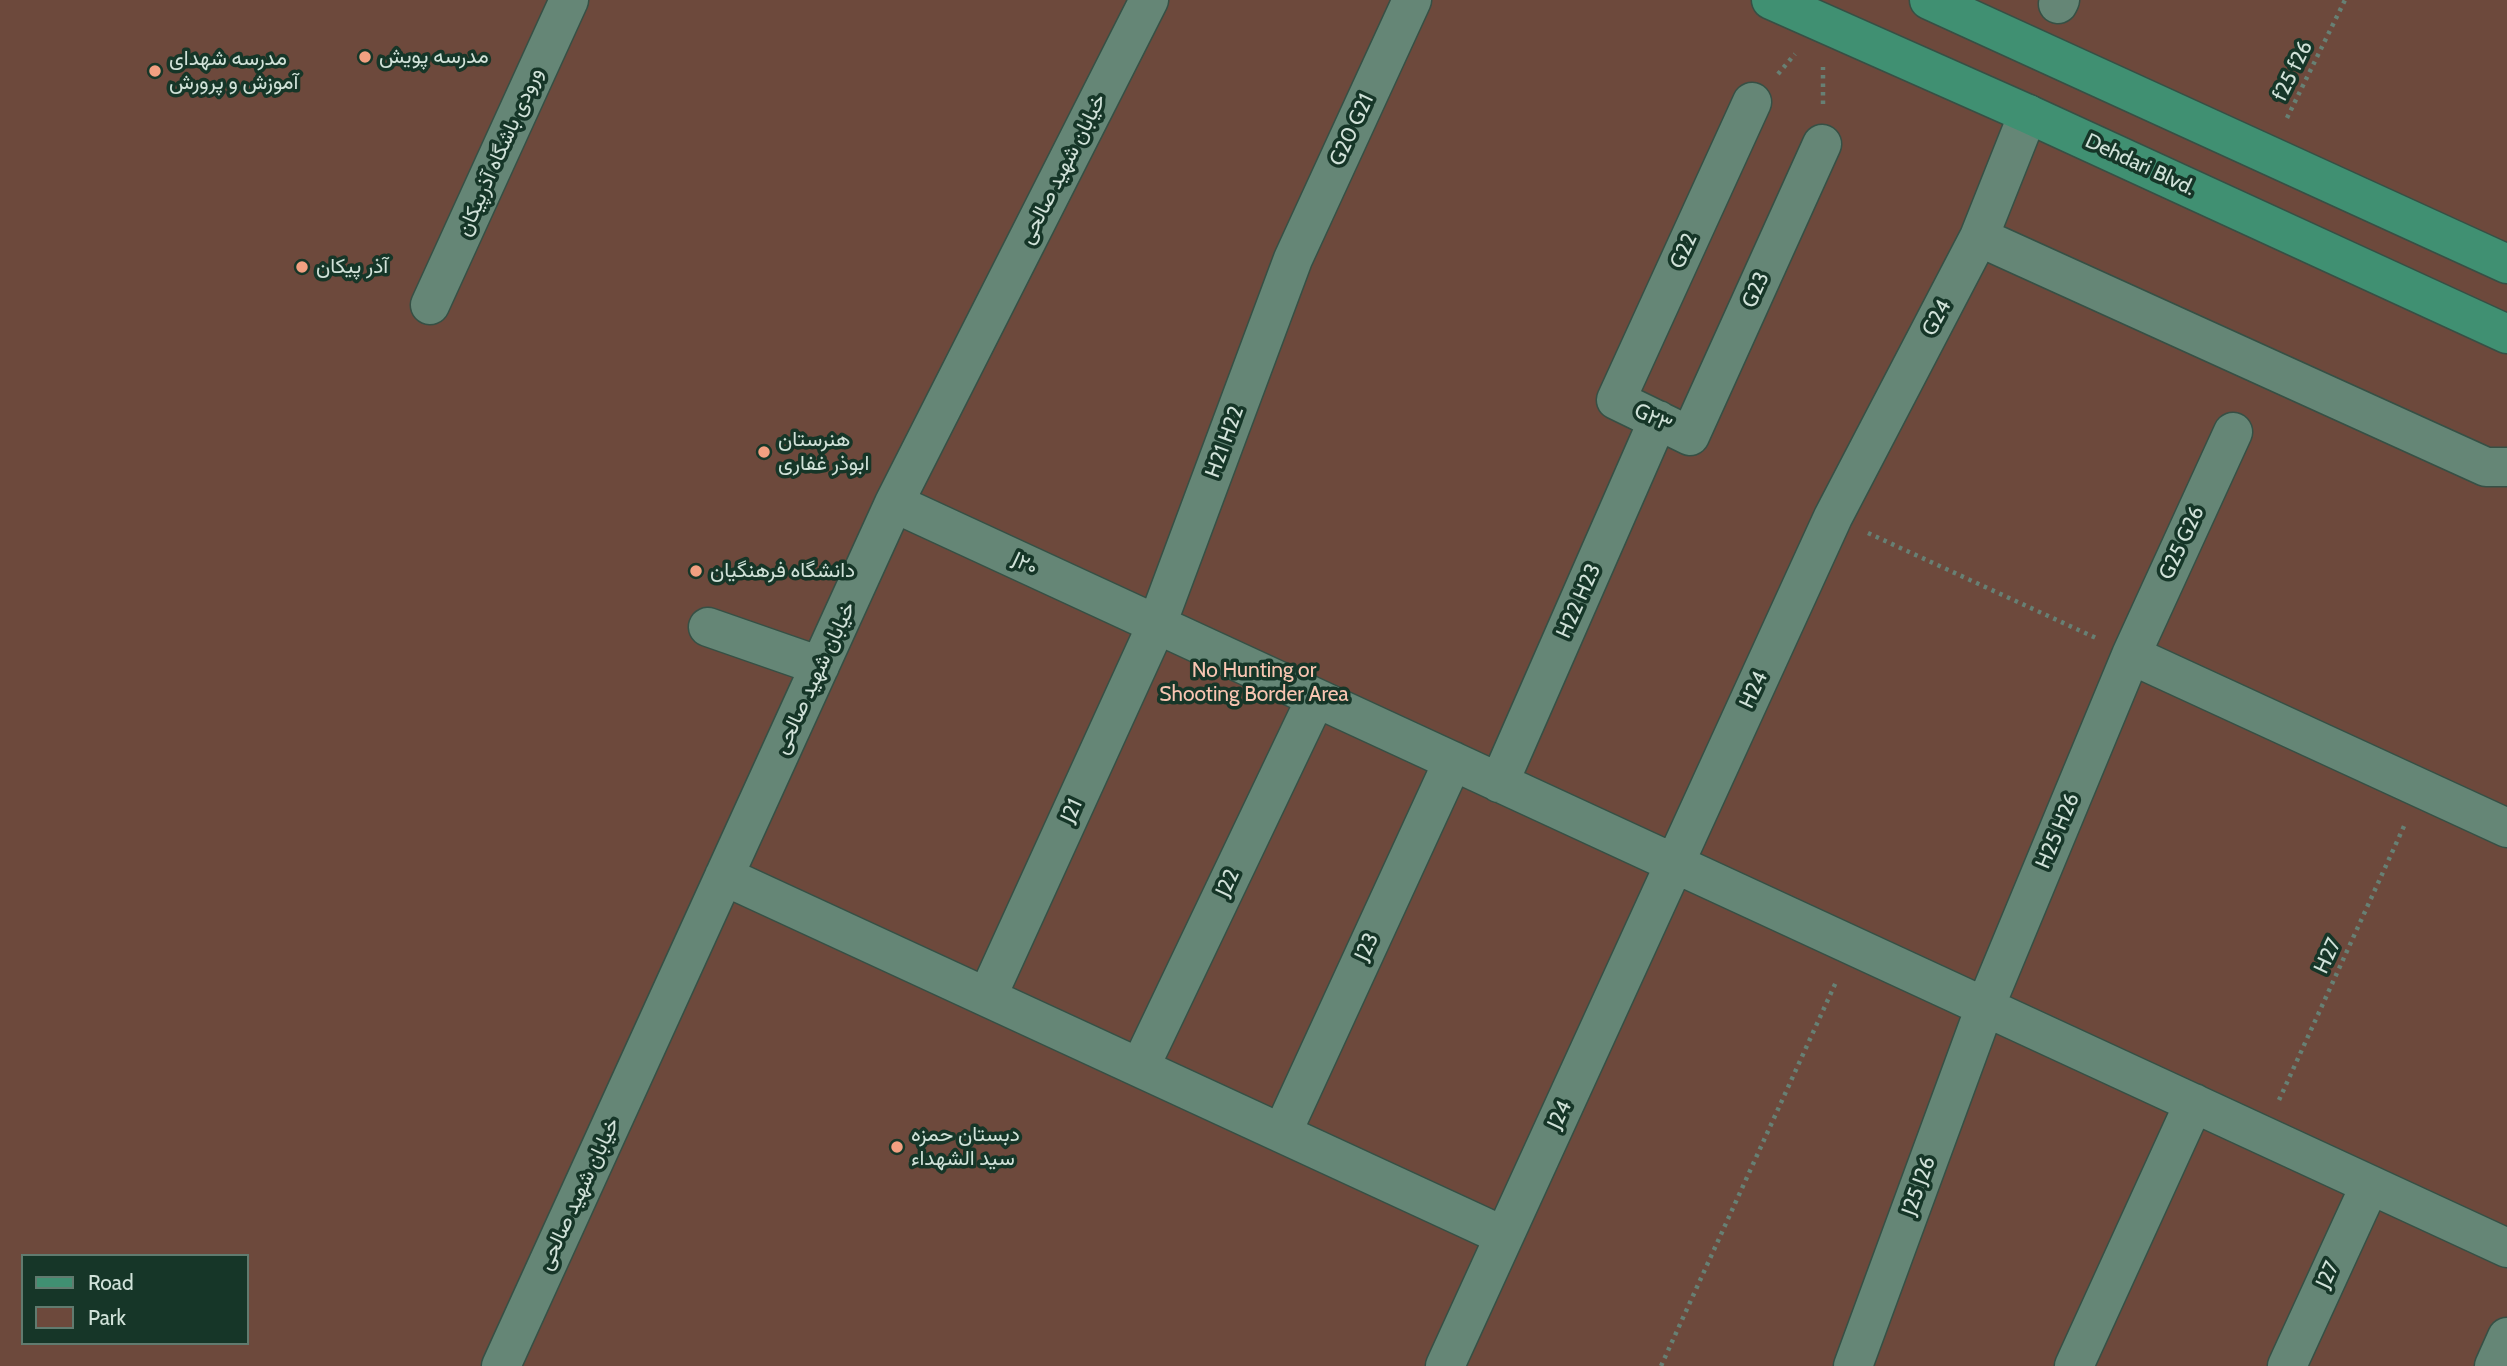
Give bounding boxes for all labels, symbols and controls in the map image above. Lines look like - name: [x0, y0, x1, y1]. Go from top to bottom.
- street label: f25 f26: [2268, 37, 2318, 105]
- place label: مدرسه پویش: [379, 44, 489, 70]
- place label: مدرسه شهدای آموزش و پرورش: [169, 46, 298, 96]
- marker: مدرسه پویش: [357, 49, 373, 65]
- marker: مدرسه شهدای آموزش و پرورش: [147, 63, 163, 79]
- street label: ورودی باشگاه آذرپیکان: [452, 64, 548, 240]
- street label: خیابان شهید صالحی: [1014, 90, 1112, 248]
- street label: G20 G21: [1324, 90, 1380, 170]
- street label: Dehdari Blvd.: [2081, 129, 2199, 201]
- street label: G22: [1665, 229, 1703, 273]
- place label: آذر پیکان: [316, 254, 388, 280]
- marker: آذر پیکان: [294, 259, 310, 275]
- street label: G23: [1737, 268, 1775, 312]
- street label: G24: [1917, 296, 1957, 340]
- street label: G۲۳: [1630, 398, 1676, 438]
- street label: H21 H22: [1200, 403, 1250, 481]
- place label: هنرستان ابوذر غفاری: [778, 427, 869, 477]
- marker: هنرستان ابوذر غفاری: [756, 444, 772, 460]
- street label: G25 G26: [2154, 502, 2210, 584]
- street label: J۲۰: [1008, 547, 1042, 581]
- place label: دانشگاه فرهنگیان: [710, 558, 855, 584]
- street label: H22 H23: [1551, 560, 1607, 642]
- marker: دانشگاه فرهنگیان: [688, 563, 704, 579]
- street label: خیابان شهید صالحی: [769, 598, 861, 758]
- park label: No Hunting or Shooting Border Area: [1159, 658, 1349, 708]
- street label: H24: [1735, 667, 1773, 713]
- street label: H25 H26: [2031, 789, 2085, 873]
- street label: J21: [1056, 795, 1088, 827]
- street label: J22: [1211, 865, 1245, 901]
- street label: J23: [1350, 929, 1384, 965]
- street label: H27: [2309, 934, 2347, 978]
- street label: J24: [1543, 1097, 1577, 1133]
- street label: خیابان شهید صالحی: [533, 1114, 625, 1274]
- place label: دبستان حمزه سید الشهداء: [911, 1122, 1020, 1172]
- marker: دبستان حمزه سید الشهداء: [889, 1139, 905, 1155]
- street label: J25 J26: [1897, 1153, 1941, 1219]
- legend: [21, 1254, 248, 1345]
- street label: J27: [2311, 1257, 2345, 1293]
- text: Road: [88, 1270, 134, 1295]
- text: Park: [88, 1305, 126, 1330]

